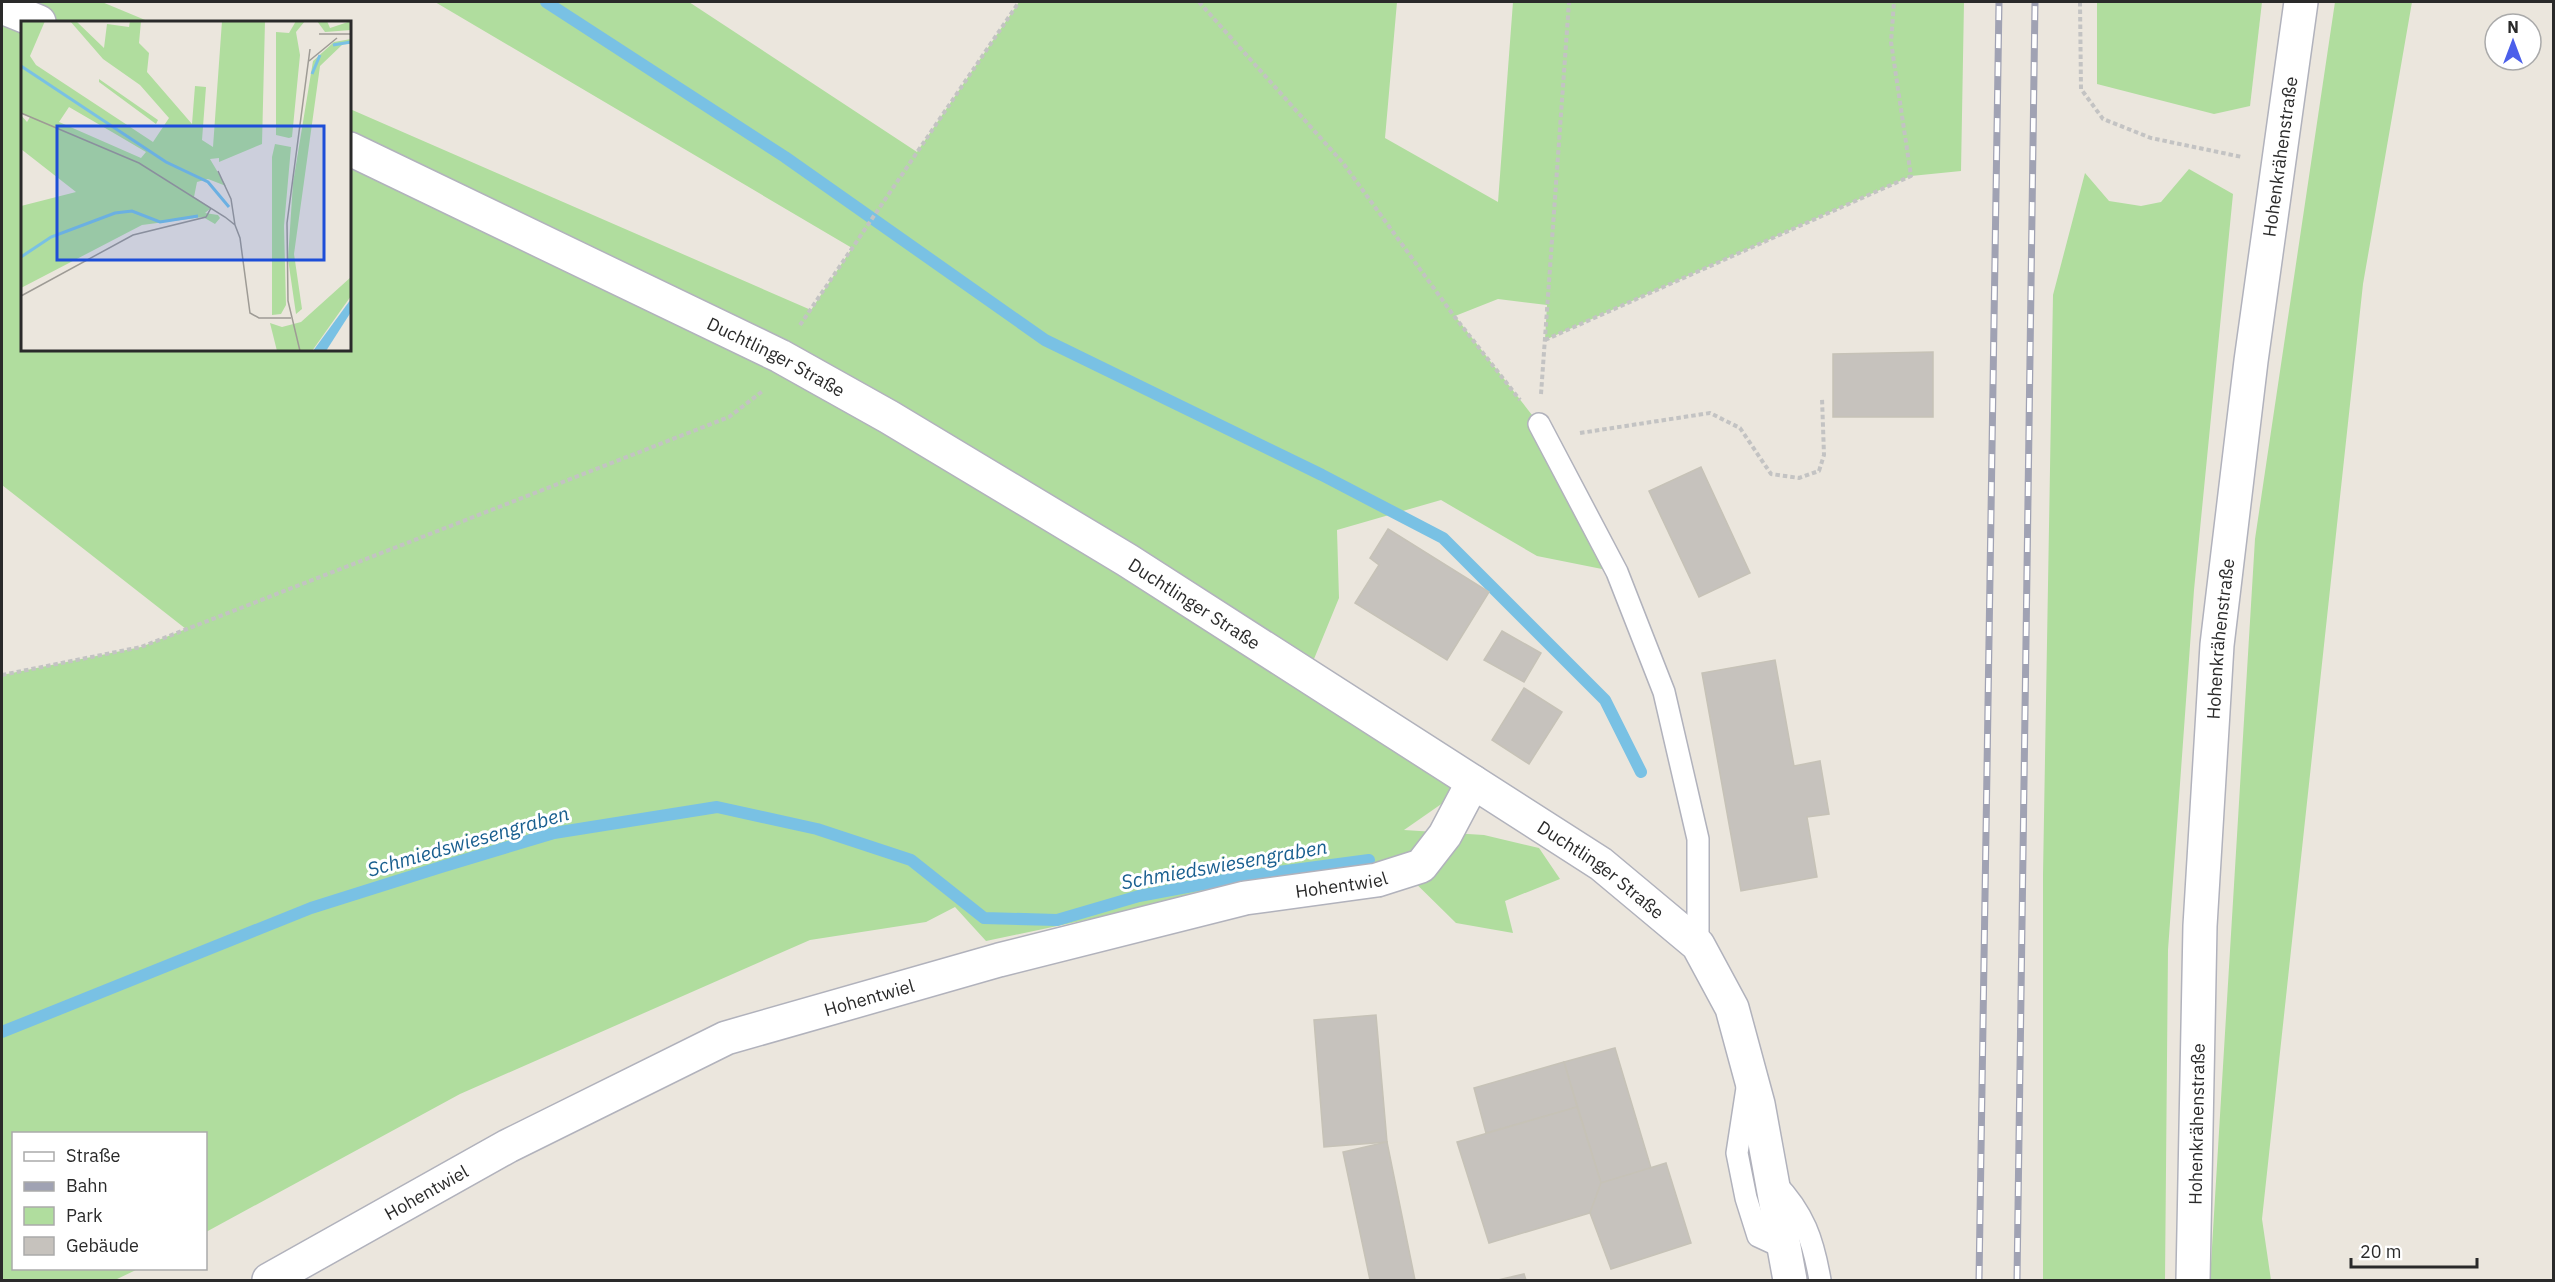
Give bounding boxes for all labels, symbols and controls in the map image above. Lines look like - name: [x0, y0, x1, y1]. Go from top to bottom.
- north arrow: [2483, 12, 2543, 72]
- text: N: [2507, 17, 2519, 37]
- inset map: [21, 21, 351, 351]
- street label: Hohenkrähenstraße: [2257, 75, 2302, 238]
- street label: Duchtlinger Straße: [704, 311, 849, 402]
- street label: Duchtlinger Straße: [1124, 553, 1265, 654]
- street label: Hohenkrähenstraße: [2201, 557, 2239, 720]
- water label: Schmiedswiesengraben: [364, 799, 572, 883]
- street label: Duchtlinger Straße: [1533, 815, 1669, 924]
- water label: Schmiedswiesengraben: [1119, 833, 1329, 895]
- street label: Hohentwiel: [1294, 866, 1390, 903]
- street label: Hohentwiel: [821, 973, 917, 1021]
- street label: Hohenkrähenstraße: [2183, 1043, 2209, 1205]
- legend: [12, 1132, 207, 1270]
- text: Straße: [66, 1144, 120, 1167]
- street label: Hohentwiel: [380, 1159, 472, 1225]
- text: Bahn: [66, 1174, 108, 1197]
- text: Park: [66, 1204, 103, 1227]
- scale bar: [2351, 1231, 2477, 1269]
- text: Gebäude: [66, 1234, 139, 1257]
- text: 20 m: [2360, 1240, 2402, 1263]

